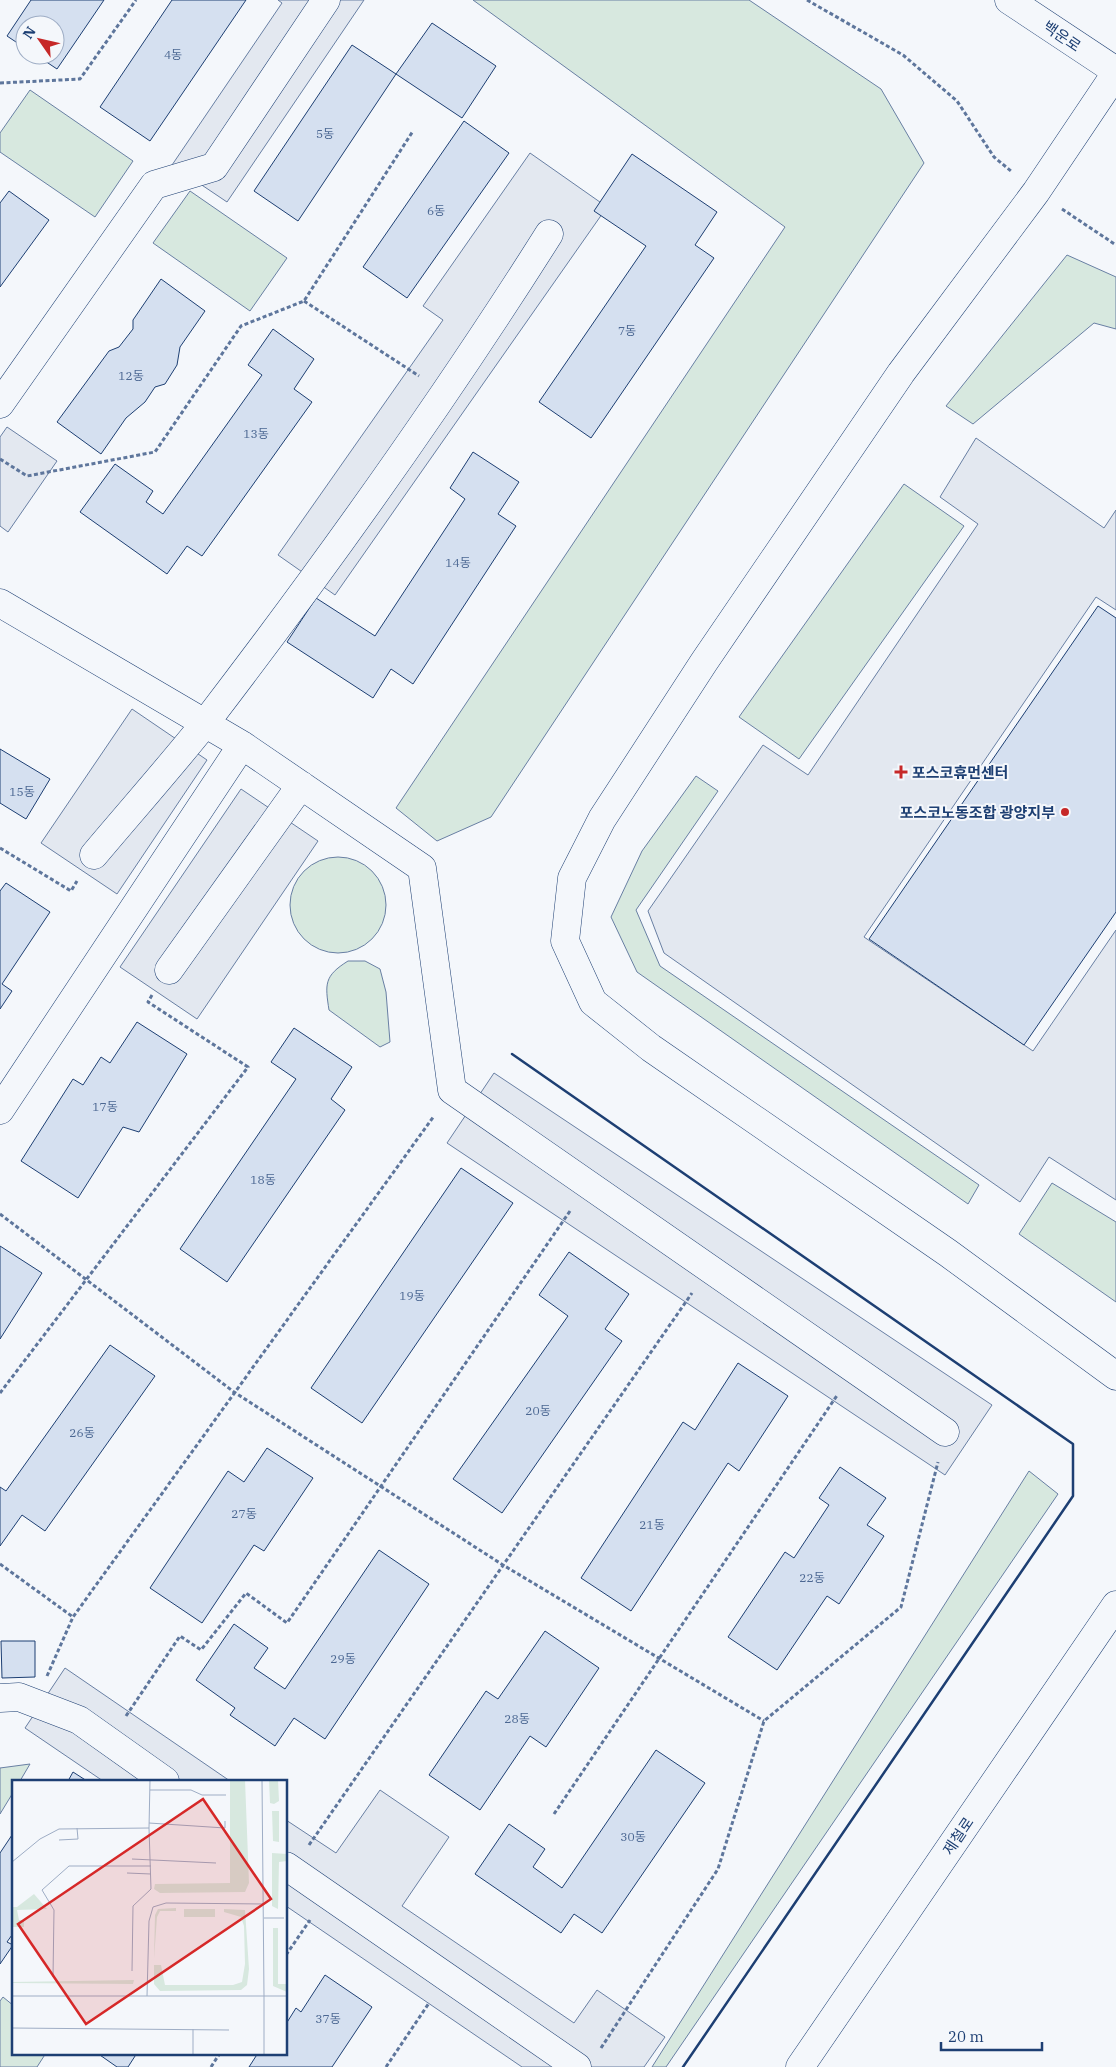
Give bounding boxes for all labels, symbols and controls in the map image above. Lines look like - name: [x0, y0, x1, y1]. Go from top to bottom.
- north arrow: [15, 15, 65, 65]
- street label: 백운로: [1040, 17, 1084, 55]
- text: N: [19, 23, 40, 42]
- house number: 4동: [164, 47, 182, 62]
- house number: 5동: [316, 126, 334, 141]
- house number: 6동: [427, 203, 445, 218]
- house number: 7동: [618, 323, 636, 338]
- house number: 12동: [118, 368, 144, 383]
- house number: 13동: [243, 426, 269, 441]
- house number: 14동: [445, 555, 471, 570]
- place label: 포스코휴먼센터: [912, 763, 1009, 782]
- marker: 포스코휴먼센터: [894, 765, 908, 779]
- house number: 15동: [9, 784, 35, 799]
- place label: 포스코노동조합 광양지부: [900, 803, 1055, 822]
- marker: 포스코노동조합 광양지부: [1059, 806, 1071, 818]
- house number: 17동: [92, 1099, 118, 1114]
- house number: 18동: [250, 1172, 276, 1187]
- house number: 19동: [399, 1288, 425, 1303]
- house number: 20동: [525, 1403, 551, 1418]
- house number: 26동: [69, 1425, 95, 1440]
- house number: 27동: [231, 1506, 257, 1521]
- house number: 21동: [639, 1517, 665, 1532]
- house number: 22동: [799, 1570, 825, 1585]
- house number: 29동: [330, 1651, 356, 1666]
- house number: 28동: [504, 1711, 530, 1726]
- inset map: [12, 1780, 288, 2054]
- street label: 제철로: [939, 1814, 977, 1858]
- house number: 30동: [620, 1829, 646, 1844]
- house number: 37동: [315, 2011, 341, 2026]
- scale bar: [941, 2020, 1042, 2052]
- text: 20 m: [948, 2027, 984, 2046]

